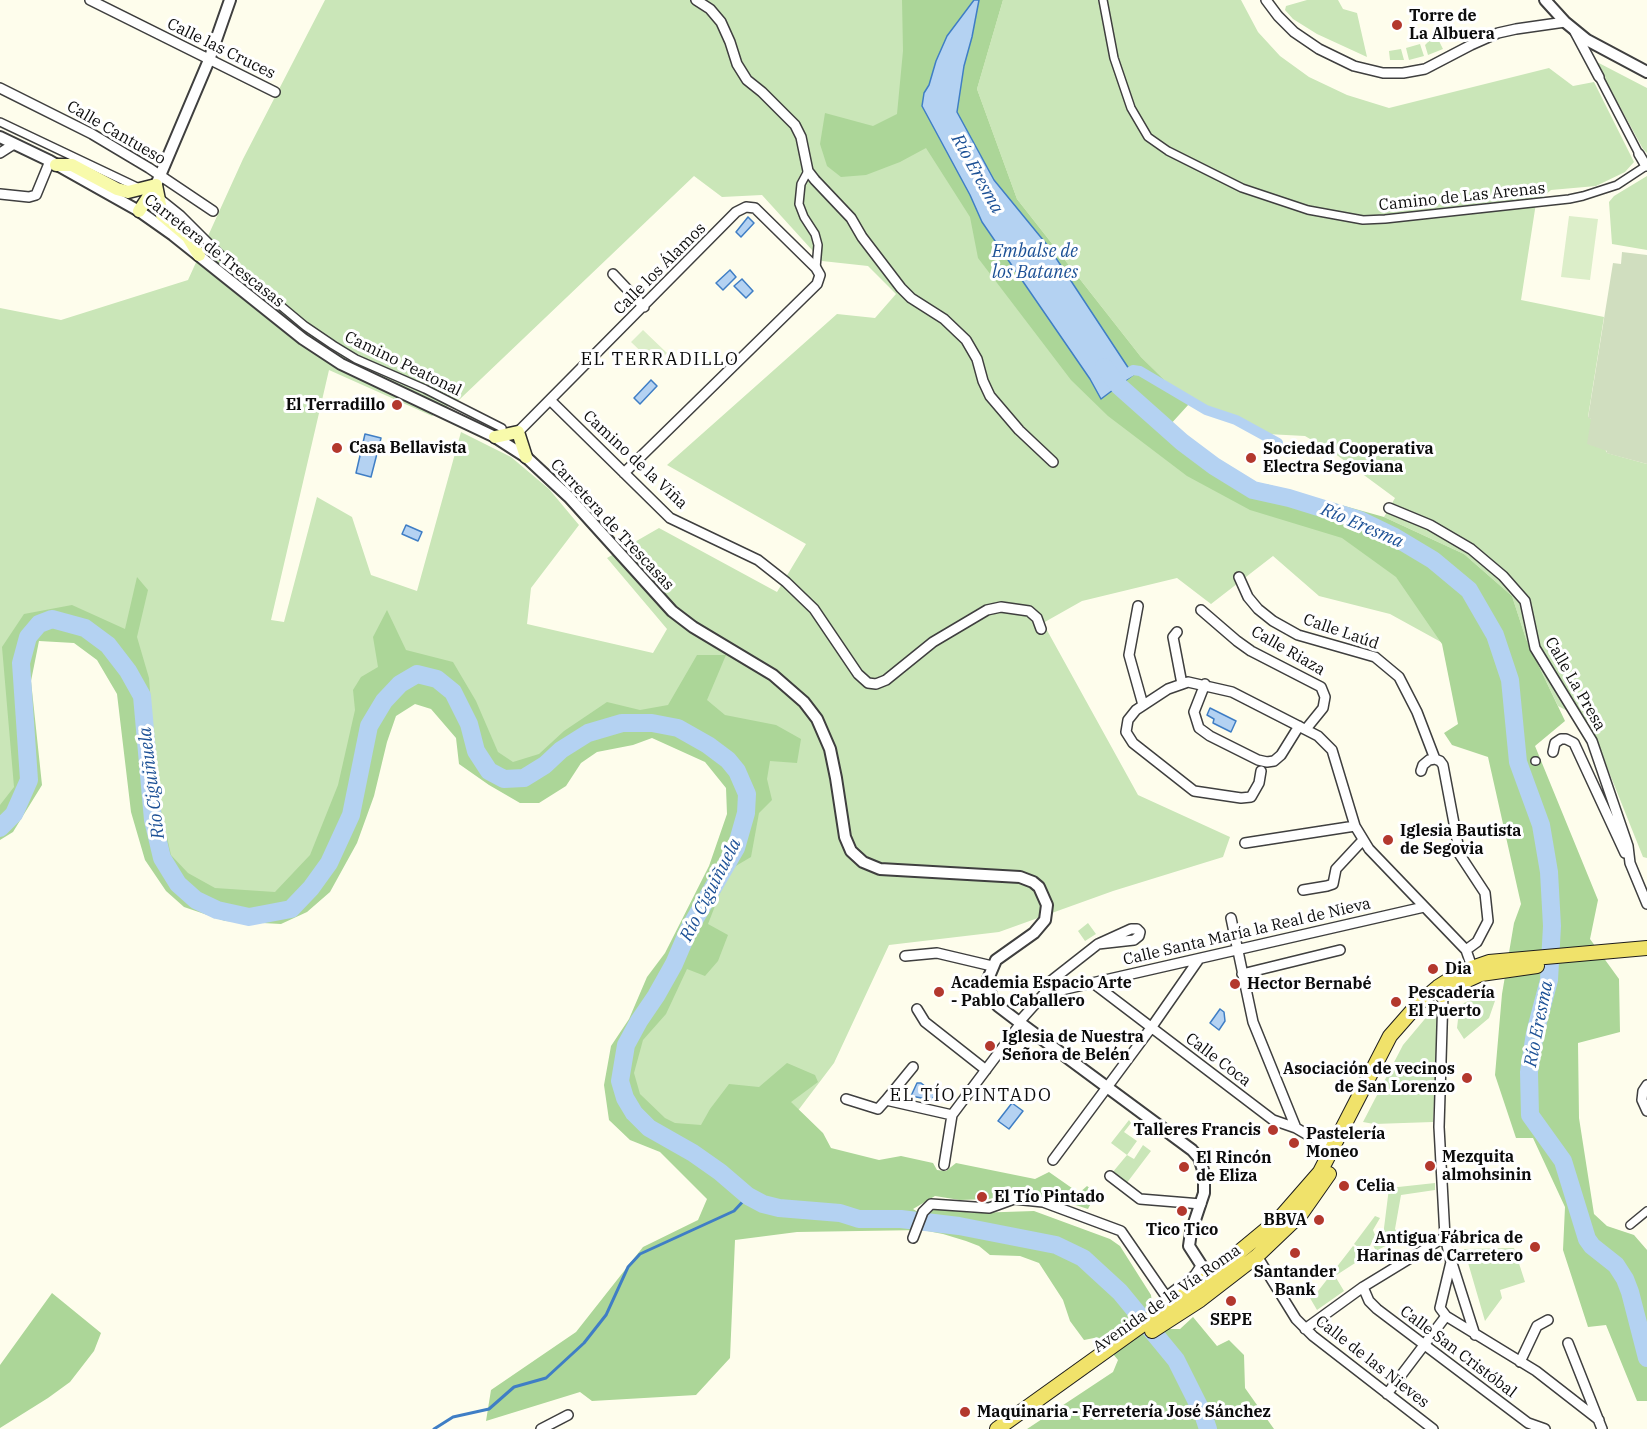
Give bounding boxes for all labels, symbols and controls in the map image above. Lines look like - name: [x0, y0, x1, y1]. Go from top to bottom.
- place label: Torre de La Albuera: [1409, 6, 1495, 44]
- street label: Calle las Cruces: [164, 15, 278, 83]
- marker: Torre de La Albuera: [1390, 18, 1404, 32]
- street label: Calle Cantueso: [63, 97, 169, 169]
- water label: Río Eresma: [946, 131, 1008, 217]
- street label: Camino de Las Arenas: [1378, 179, 1546, 215]
- street label: Carretera de Trescasas: [140, 190, 288, 312]
- street label: Calle los Álamos: [610, 219, 710, 319]
- water label: Embalse de los Batanes: [992, 241, 1078, 284]
- street label: Camino Peatonal: [341, 327, 465, 401]
- district label: EL TERRADILLO: [581, 349, 739, 371]
- place label: El Terradillo: [286, 395, 385, 415]
- marker: El Terradillo: [390, 398, 404, 412]
- street label: Camino de la Viña: [579, 407, 691, 513]
- place label: Casa Bellavista: [349, 438, 467, 458]
- place label: Sociedad Cooperativa Electra Segoviana: [1263, 439, 1434, 477]
- marker: Casa Bellavista: [330, 441, 344, 455]
- marker: Sociedad Cooperativa Electra Segoviana: [1244, 451, 1258, 465]
- street label: Carretera de Trescasas: [546, 455, 678, 595]
- water label: Río Eresma: [1318, 499, 1406, 553]
- street label: Calle Laúd: [1301, 610, 1381, 654]
- street label: Calle Riaza: [1248, 622, 1328, 680]
- street label: Calle La Presa: [1540, 634, 1610, 734]
- water label: Río Ciguiñuela: [134, 726, 170, 840]
- place label: Iglesia Bautista de Segovia: [1400, 821, 1521, 859]
- marker: Iglesia Bautista de Segovia: [1381, 833, 1395, 847]
- water label: Río Ciguiñuela: [676, 835, 746, 945]
- street label: Calle Santa María la Real de Nieva: [1121, 894, 1373, 970]
- place label: Dia: [1445, 959, 1472, 979]
- marker: Dia: [1426, 962, 1440, 976]
- place label: Academia Espacio Arte - Pablo Caballero: [951, 973, 1132, 1011]
- place label: Hector Bernabé: [1247, 974, 1372, 994]
- marker: Hector Bernabé: [1228, 977, 1242, 991]
- water label: Río Eresma: [1520, 979, 1558, 1069]
- place label: Pescadería El Puerto: [1408, 983, 1495, 1021]
- marker: Academia Espacio Arte - Pablo Caballero: [932, 985, 946, 999]
- marker: Pescadería El Puerto: [1389, 995, 1403, 1009]
- place label: Iglesia de Nuestra Señora de Belén: [1002, 1027, 1144, 1065]
- street label: Calle Coca: [1181, 1029, 1255, 1091]
- marker: Iglesia de Nuestra Señora de Belén: [983, 1039, 997, 1053]
- place label: Asociación de vecinos de San Lorenzo: [1283, 1059, 1455, 1097]
- marker: Asociación de vecinos de San Lorenzo: [1460, 1071, 1474, 1085]
- district label: EL TÍO PINTADO: [890, 1085, 1052, 1107]
- place label: Talleres Francis: [1133, 1120, 1261, 1140]
- marker: Talleres Francis: [1266, 1123, 1280, 1137]
- place label: Pastelería Moneo: [1306, 1124, 1386, 1162]
- marker: Pastelería Moneo: [1287, 1136, 1301, 1150]
- place label: Mezquita almohsinin: [1442, 1147, 1532, 1185]
- place label: El Rincón de Eliza: [1196, 1148, 1272, 1186]
- marker: Mezquita almohsinin: [1423, 1159, 1437, 1173]
- marker: El Rincón de Eliza: [1177, 1160, 1191, 1174]
- place label: Celia: [1356, 1176, 1395, 1196]
- marker: Celia: [1337, 1179, 1351, 1193]
- place label: El Tío Pintado: [994, 1187, 1105, 1207]
- marker: El Tío Pintado: [975, 1190, 989, 1204]
- marker: Tico Tico: [1175, 1204, 1189, 1218]
- place label: BBVA: [1264, 1210, 1307, 1230]
- marker: BBVA: [1312, 1213, 1326, 1227]
- place label: Tico Tico: [1146, 1220, 1218, 1240]
- place label: Antigua Fábrica de Harinas de Carretero: [1357, 1228, 1523, 1266]
- marker: Antigua Fábrica de Harinas de Carretero: [1528, 1240, 1542, 1254]
- street label: Avenida de la Vía Roma: [1090, 1241, 1244, 1357]
- marker: Santander Bank: [1288, 1246, 1302, 1260]
- place label: Santander Bank: [1254, 1262, 1336, 1300]
- marker: SEPE: [1224, 1294, 1238, 1308]
- street label: Calle San Cristóbal: [1396, 1302, 1520, 1402]
- place label: SEPE: [1210, 1310, 1252, 1330]
- street label: Calle de las Nieves: [1311, 1312, 1433, 1412]
- place label: Maquinaria - Ferretería José Sánchez: [977, 1402, 1271, 1422]
- marker: Maquinaria - Ferretería José Sánchez: [958, 1405, 972, 1419]

